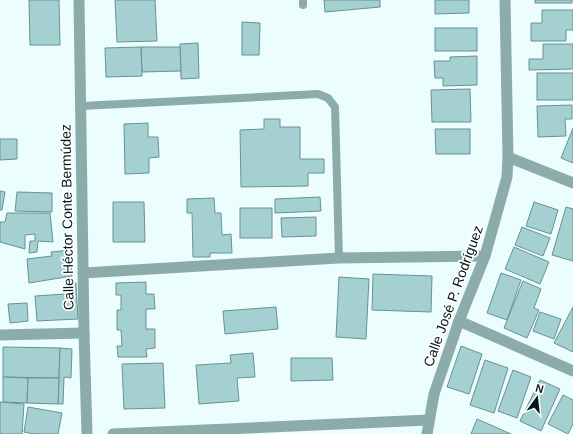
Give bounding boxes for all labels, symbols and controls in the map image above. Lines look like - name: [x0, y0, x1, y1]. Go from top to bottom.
- street label: Calle Héctor Conte Bermúdez: [57, 124, 77, 310]
- street label: Calle José P. Rodríguez: [420, 223, 486, 369]
- north arrow: [517, 378, 557, 418]
- text: N: [534, 382, 545, 395]

